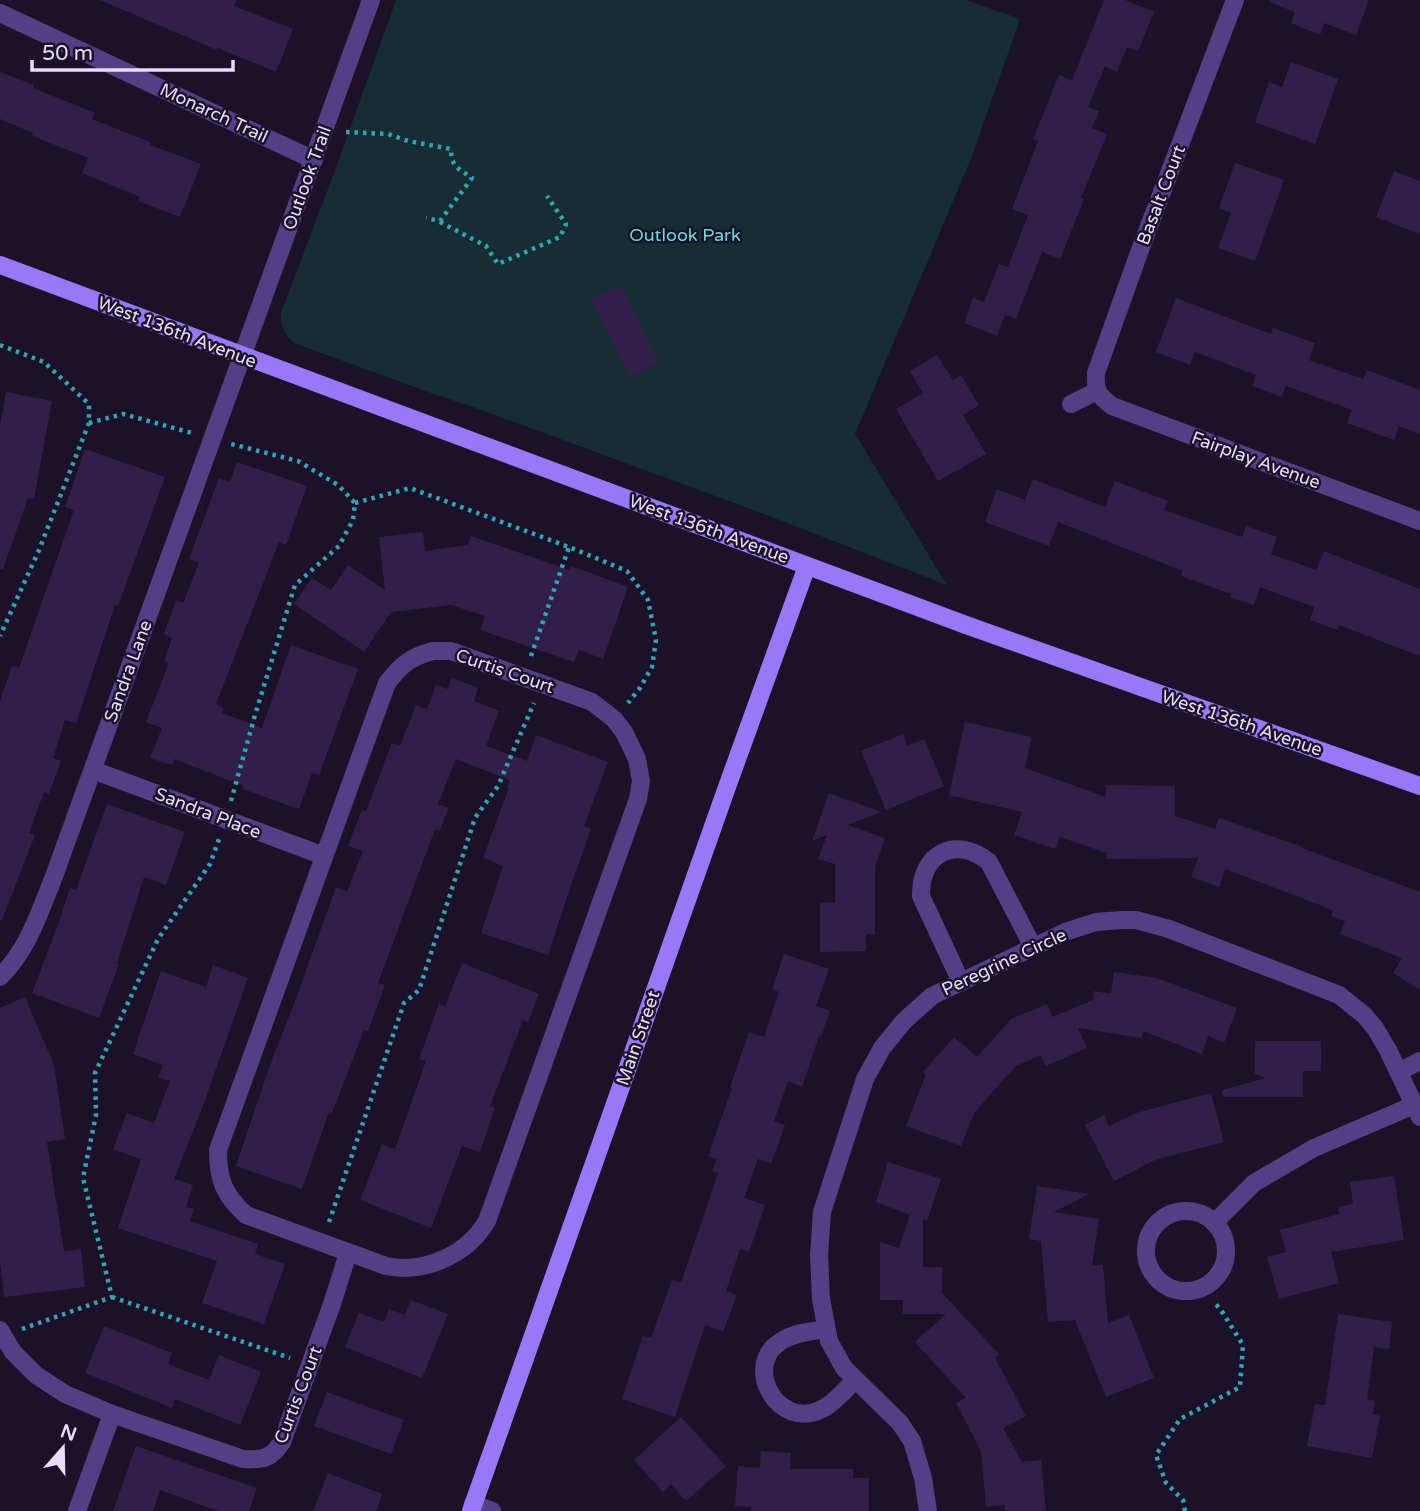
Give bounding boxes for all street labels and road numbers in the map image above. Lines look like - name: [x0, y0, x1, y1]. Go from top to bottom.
- street label: Monarch Trail: [156, 78, 272, 148]
- street label: Outlook Trail: [278, 123, 336, 233]
- street label: Basalt Court: [1132, 142, 1190, 248]
- street label: West 136th Avenue: [94, 292, 260, 372]
- street label: Fairplay Avenue: [1189, 426, 1323, 494]
- street label: West 136th Avenue: [626, 490, 792, 568]
- street label: Sandra Lane: [99, 617, 157, 725]
- street label: Curtis Court: [453, 644, 557, 698]
- street label: West 136th Avenue: [1159, 685, 1325, 761]
- street label: Sandra Place: [152, 783, 264, 843]
- street label: Peregrine Circle: [938, 923, 1070, 1001]
- street label: Main Street: [611, 987, 665, 1088]
- street label: Curtis Court: [269, 1343, 327, 1447]

